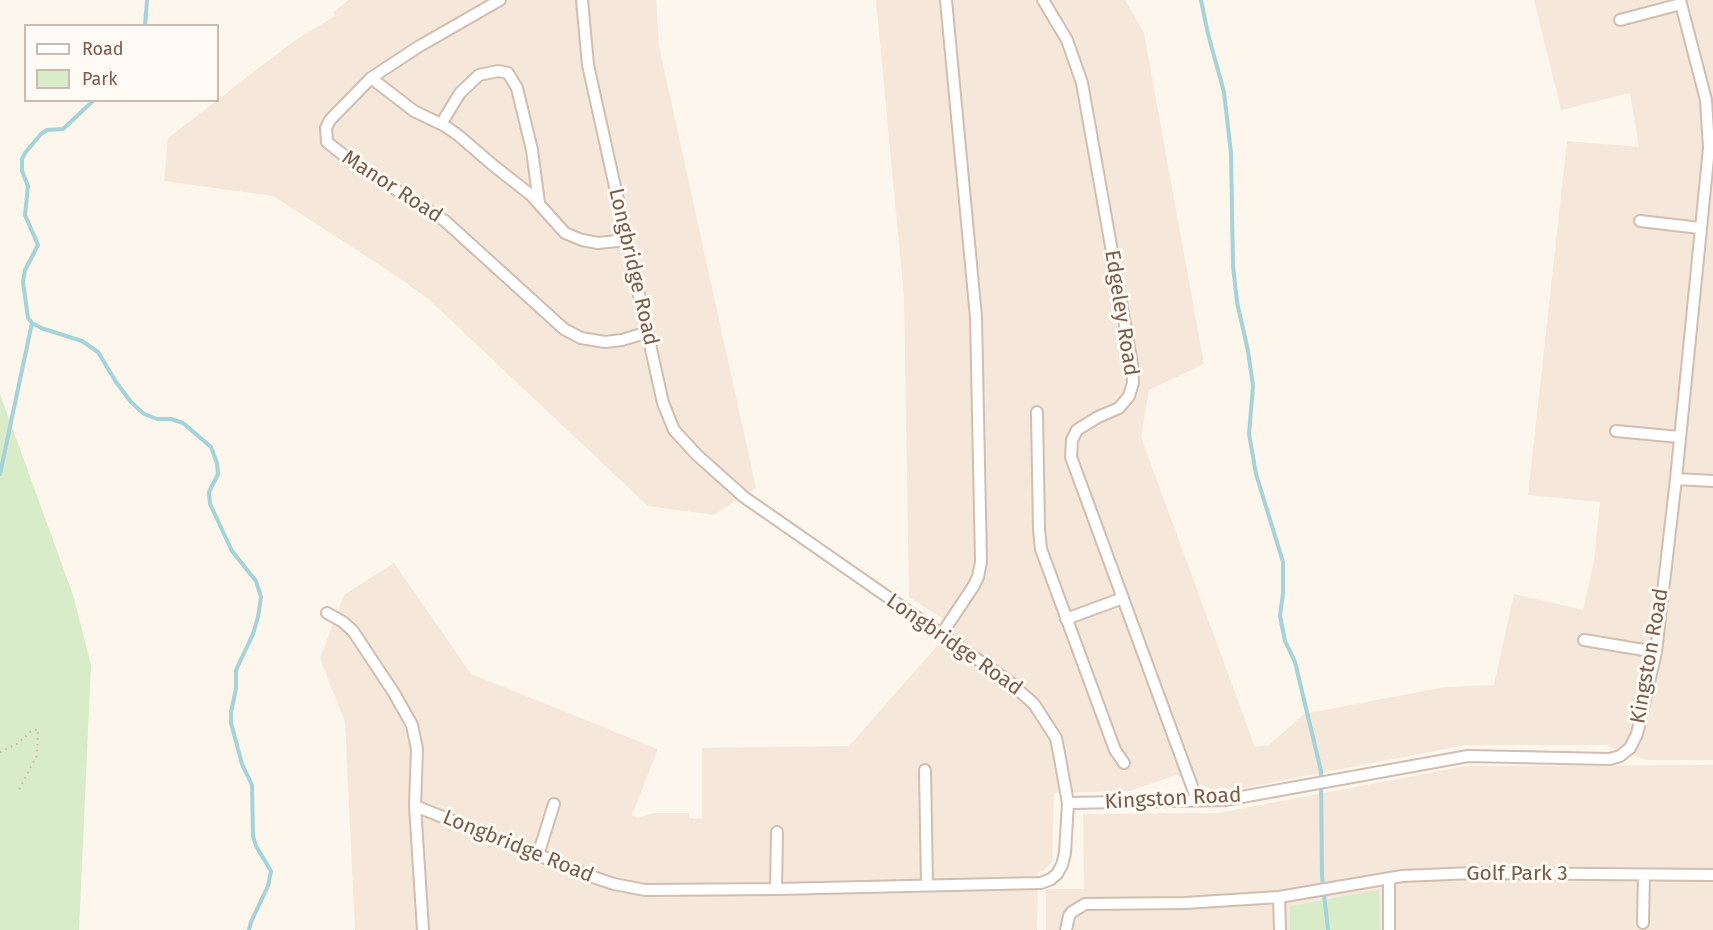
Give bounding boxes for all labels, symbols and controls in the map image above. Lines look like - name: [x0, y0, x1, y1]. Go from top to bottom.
- legend: [24, 24, 219, 102]
- text: Road: [82, 38, 124, 60]
- text: Park: [82, 68, 117, 90]
- street label: Manor Road: [337, 145, 447, 229]
- street label: Longbridge Road: [603, 186, 663, 348]
- street label: Edgeley Road: [1099, 248, 1143, 378]
- street label: Kingston Road: [1626, 586, 1674, 726]
- street label: Longbridge Road: [881, 589, 1027, 701]
- street label: Kingston Road: [1104, 783, 1242, 815]
- street label: Longbridge Road: [439, 805, 597, 889]
- street label: Golf Park 3: [1466, 861, 1568, 887]

